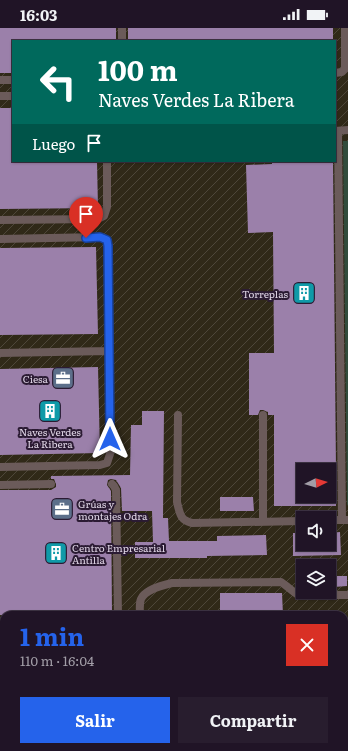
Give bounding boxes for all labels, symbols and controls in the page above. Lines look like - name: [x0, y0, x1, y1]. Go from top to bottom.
- text: 16:03: [20, 3, 57, 26]
- text: 100 m: [98, 48, 178, 90]
- icon: left: [32, 56, 84, 108]
- text: Naves Verdes La Ribera: [98, 86, 295, 113]
- text: Luego: [32, 132, 75, 155]
- icon: arrive: [83, 132, 105, 154]
- pin: [69, 197, 103, 238]
- icon: arrive: [75, 203, 97, 225]
- building icon: Torreplas: [291, 280, 317, 306]
- place label: Torreplas: [242, 286, 288, 301]
- office icon: Ciesa: [50, 365, 76, 391]
- place label: Ciesa: [23, 371, 49, 386]
- building icon: Naves Verdes La Ribera: [37, 398, 63, 424]
- position arrow: [89, 418, 131, 460]
- place label: Naves Verdes La Ribera: [19, 424, 81, 451]
- north arrow: [296, 463, 336, 503]
- map controls: [296, 463, 336, 599]
- office icon: Grúas y montajes Odra: [49, 496, 75, 522]
- place label: Grúas y montajes Odra: [78, 496, 148, 523]
- button: sound: [296, 511, 336, 551]
- building icon: Centro Empresarial Antilla: [43, 540, 69, 566]
- place label: Centro Empresarial Antilla: [72, 540, 166, 567]
- button: layers: [296, 559, 336, 599]
- text: 1 min: [20, 618, 84, 653]
- button: close: [286, 624, 328, 666]
- text: 110 m · 16:04: [20, 651, 94, 670]
- button: Salir: [20, 697, 170, 743]
- button: Compartir: [178, 697, 328, 743]

